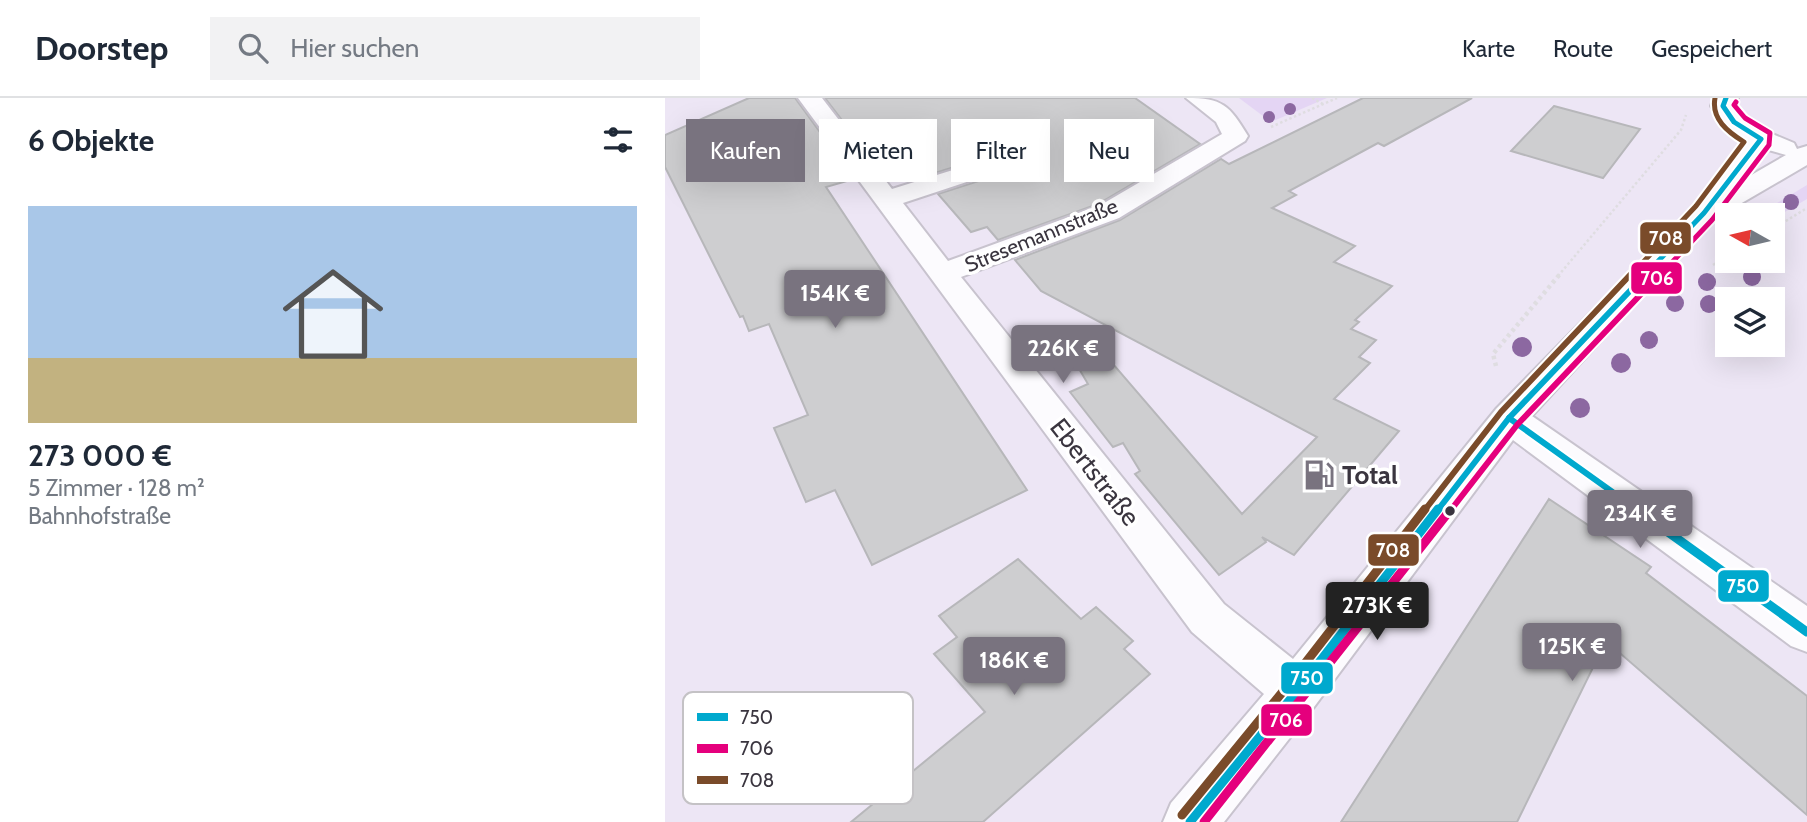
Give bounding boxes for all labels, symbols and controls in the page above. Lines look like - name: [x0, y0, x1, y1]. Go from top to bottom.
- search box: [210, 17, 700, 80]
- text: Doorstep: [35, 28, 168, 68]
- icon: search: [234, 29, 272, 67]
- text: Hier suchen: [290, 32, 419, 64]
- text: Karte: [1462, 34, 1515, 63]
- text: Route: [1553, 34, 1613, 63]
- text: Gespeichert: [1651, 34, 1772, 63]
- chip: Kaufen: [686, 119, 805, 182]
- chip: Mieten: [819, 119, 937, 182]
- chip: Filter: [951, 119, 1050, 182]
- chip: Neu: [1064, 119, 1154, 182]
- icon: filters: [599, 121, 637, 159]
- text: 6 Objekte: [28, 122, 154, 159]
- street label: Stresemannstraße: [961, 193, 1121, 277]
- north arrow: [1715, 203, 1785, 273]
- map controls: [1715, 203, 1785, 357]
- line badge: 708: [1639, 221, 1692, 255]
- text: 708: [1649, 227, 1683, 250]
- icon: home: [270, 251, 396, 377]
- line badge: 706: [1630, 261, 1683, 295]
- text: 706: [1640, 267, 1674, 290]
- pin: 154K €: [778, 271, 892, 330]
- text: 154K €: [800, 279, 870, 307]
- button: layers: [1715, 287, 1785, 357]
- pin: 226K €: [1006, 326, 1120, 385]
- text: 226K €: [1027, 334, 1099, 362]
- street label: Ebertstraße: [1043, 412, 1147, 532]
- text: 273 000 €: [28, 437, 172, 474]
- fuel station icon: Total: [1302, 458, 1336, 492]
- place label: Total: [1342, 459, 1398, 491]
- text: 5 Zimmer · 128 m²: [28, 474, 205, 502]
- pin: 234K €: [1583, 490, 1697, 550]
- text: 234K €: [1603, 499, 1677, 527]
- text: Bahnhofstraße: [28, 502, 171, 530]
- unlabelled marker: [1443, 504, 1457, 518]
- line badge: 708: [1367, 533, 1420, 567]
- text: 708: [1376, 539, 1410, 562]
- line badge: 750: [1717, 569, 1770, 603]
- text: 750: [1726, 575, 1760, 598]
- pin: 273K €: [1320, 582, 1434, 642]
- text: 273K €: [1342, 591, 1412, 619]
- pin: 125K €: [1515, 624, 1629, 683]
- text: 125K €: [1538, 632, 1606, 660]
- pin: 186K €: [957, 638, 1071, 697]
- text: 186K €: [979, 646, 1049, 674]
- line badge: 750: [1280, 661, 1334, 695]
- text: 750: [1290, 667, 1324, 690]
- legend: [683, 692, 913, 804]
- line badge: 706: [1260, 703, 1313, 737]
- text: 750: [740, 706, 773, 729]
- text: 706: [1269, 709, 1303, 732]
- text: 706: [740, 737, 773, 760]
- text: 708: [740, 769, 774, 792]

